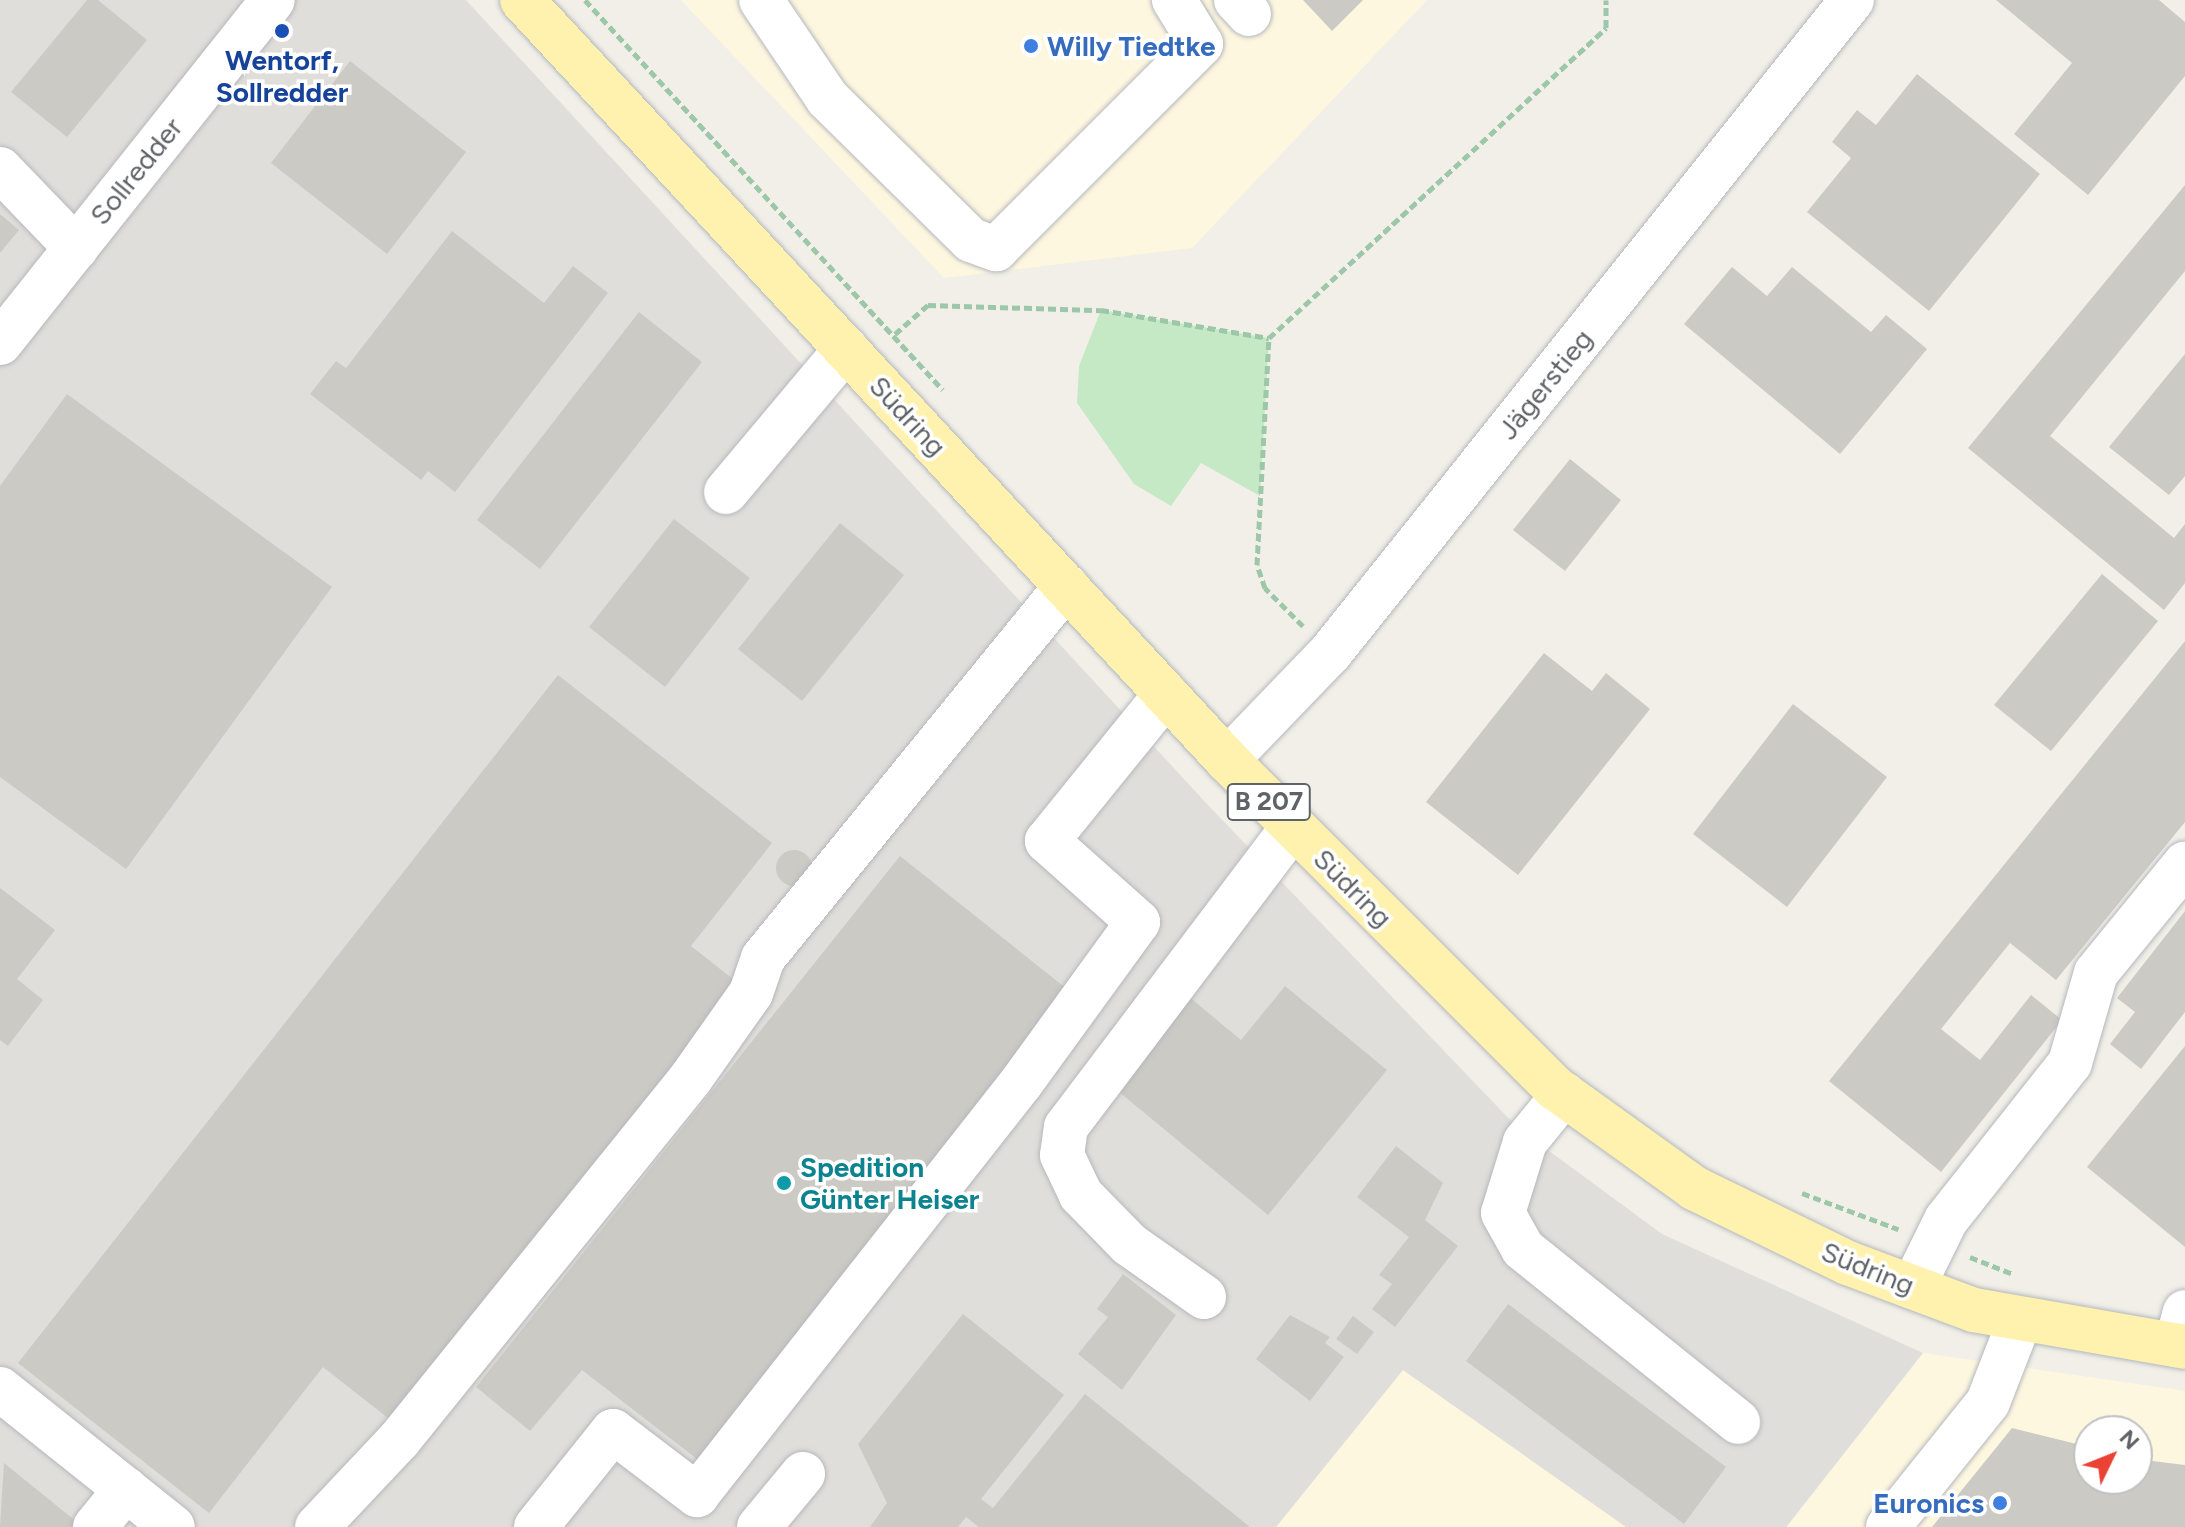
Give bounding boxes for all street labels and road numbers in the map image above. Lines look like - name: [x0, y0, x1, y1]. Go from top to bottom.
- street label: Sollredder: [83, 111, 189, 231]
- street label: Jägerstieg: [1490, 322, 1600, 446]
- street label: Südring: [863, 369, 953, 463]
- road number: B 207: [1225, 780, 1313, 824]
- street label: Südring: [1307, 842, 1399, 934]
- street label: Südring: [1817, 1234, 1919, 1302]

